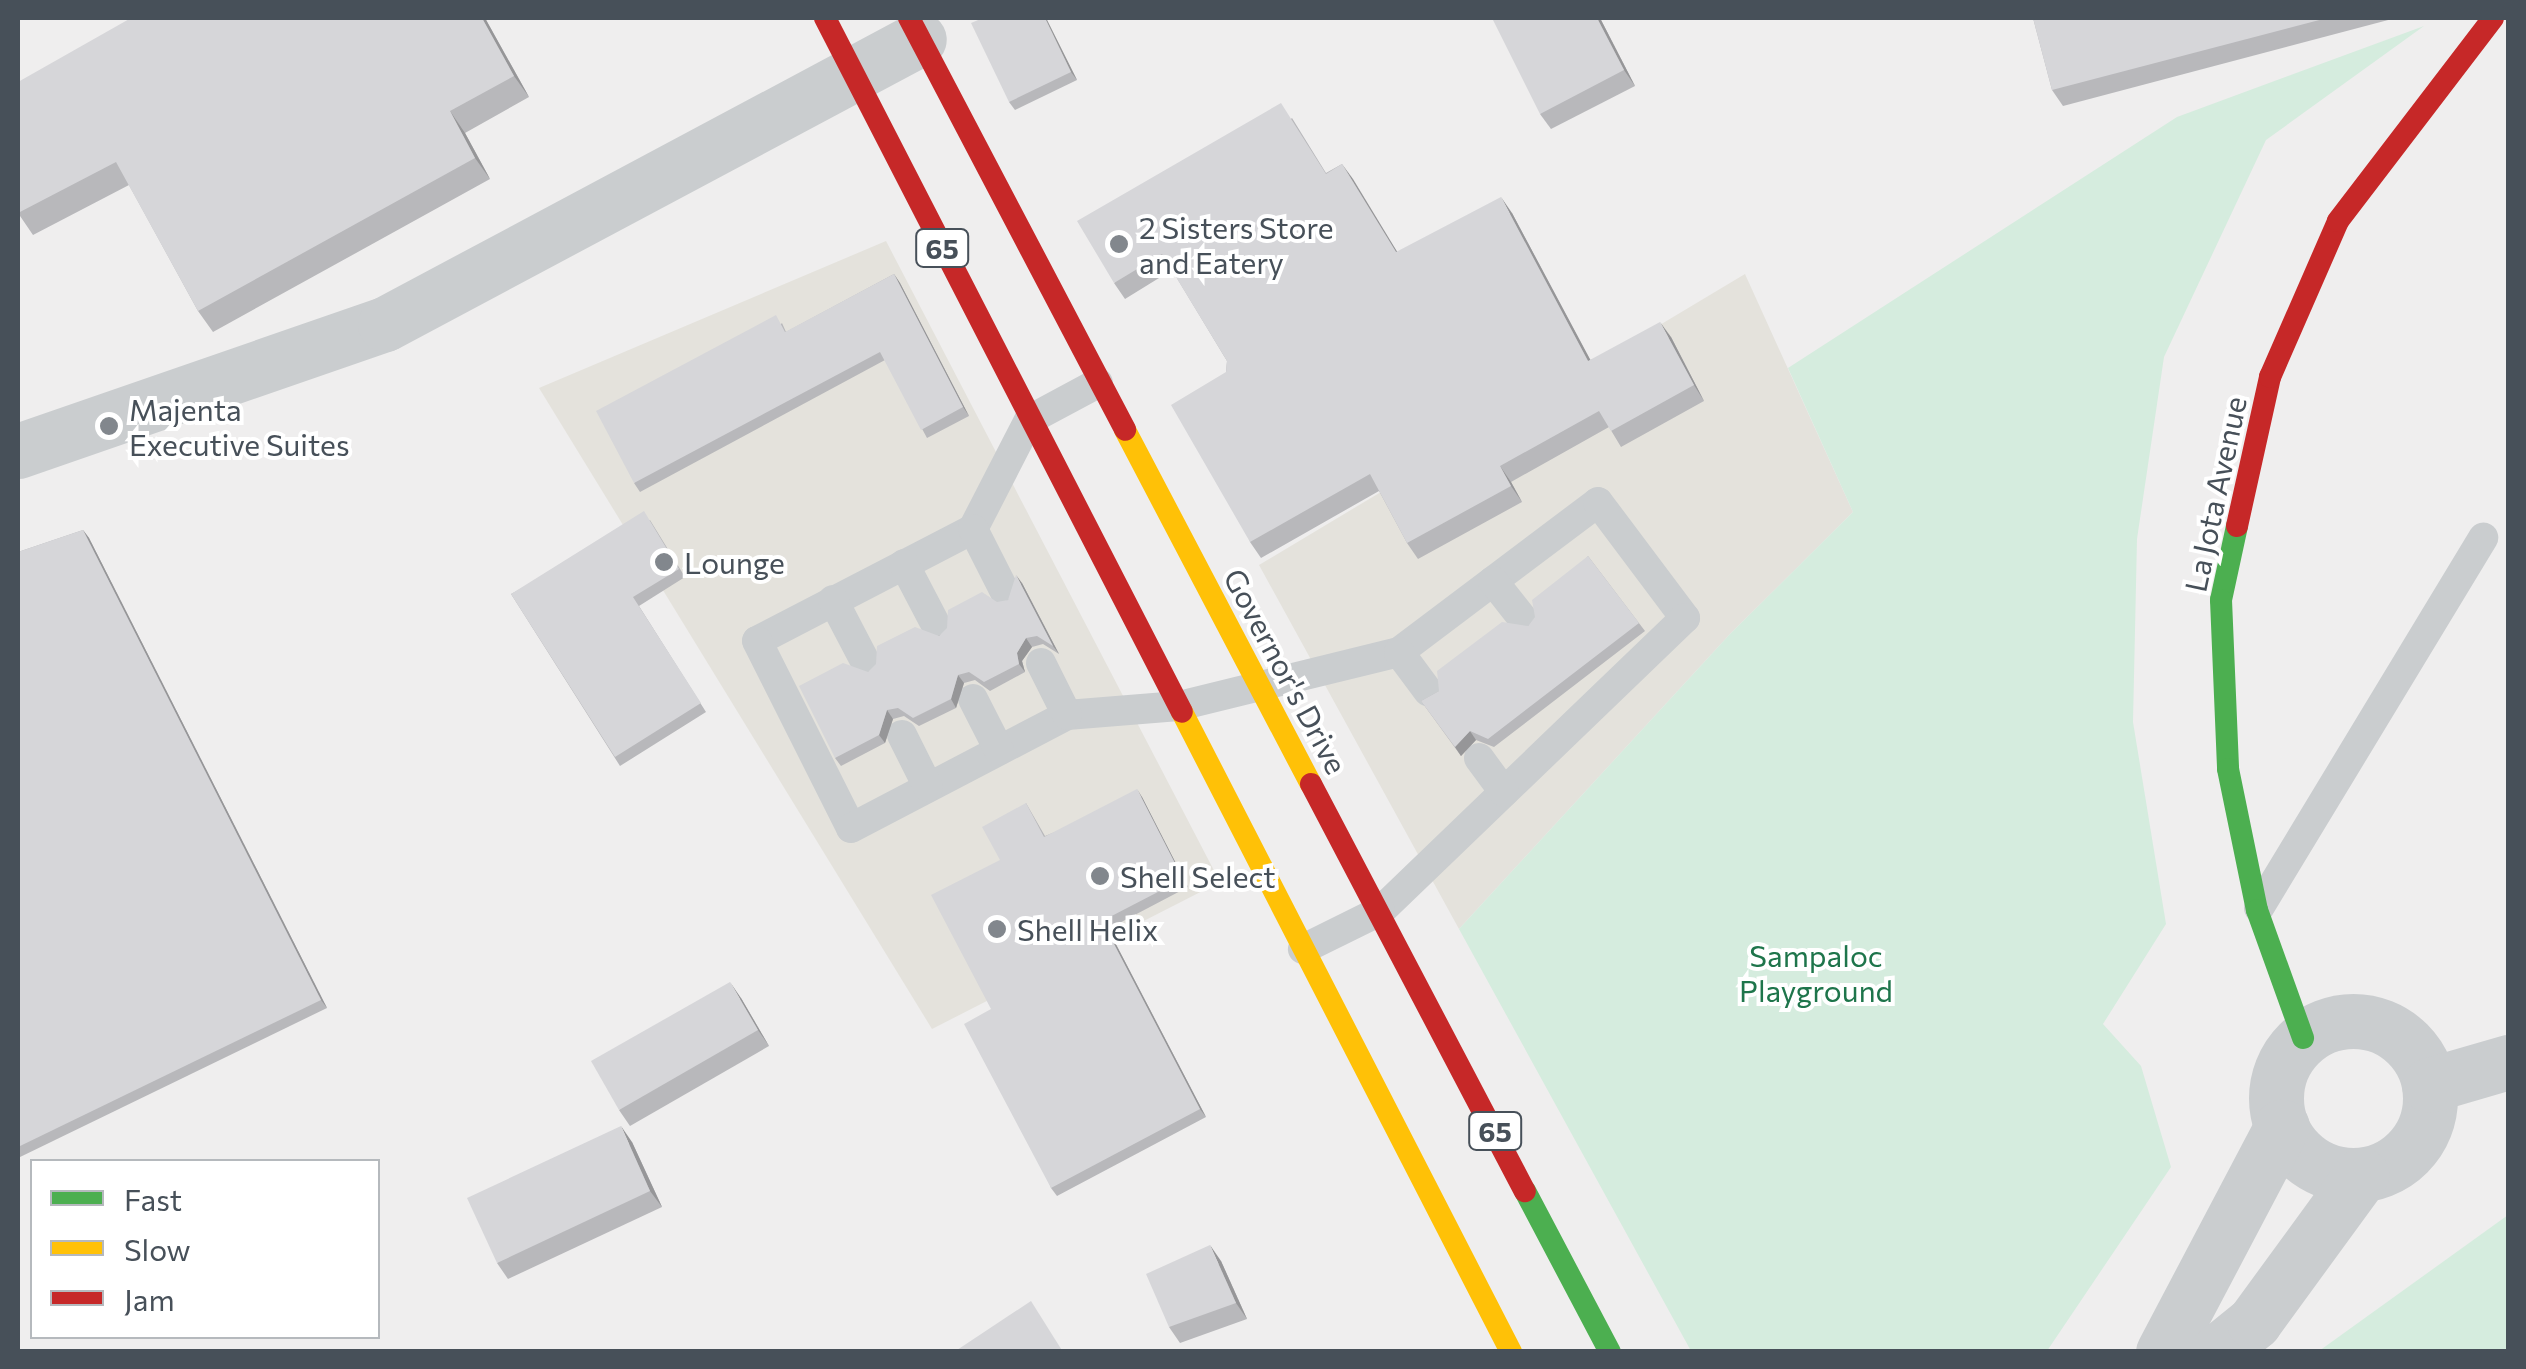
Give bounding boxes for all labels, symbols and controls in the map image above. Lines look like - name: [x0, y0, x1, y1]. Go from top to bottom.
- place label: 2 Sisters Store and Eatery: [1139, 209, 1334, 280]
- road number: 65: [914, 225, 970, 271]
- marker: 2 Sisters Store and Eatery: [1108, 233, 1130, 255]
- place label: Majenta Executive Suites: [129, 391, 350, 462]
- street label: La Jota Avenue: [2177, 393, 2253, 595]
- marker: Majenta Executive Suites: [98, 415, 120, 437]
- place label: Lounge: [684, 544, 785, 580]
- marker: Lounge: [653, 551, 675, 573]
- street label: Governor's Drive: [1217, 562, 1355, 780]
- place label: Shell Select: [1120, 858, 1276, 894]
- marker: Shell Select: [1089, 865, 1111, 887]
- place label: Shell Helix: [1017, 911, 1158, 947]
- marker: Shell Helix: [986, 918, 1008, 940]
- park label: Sampaloc Playground: [1739, 937, 1893, 1008]
- road number: 65: [1468, 1108, 1522, 1154]
- legend: [30, 1159, 380, 1339]
- text: Fast: [124, 1180, 182, 1217]
- text: Slow: [124, 1230, 191, 1267]
- text: Jam: [124, 1280, 175, 1317]

